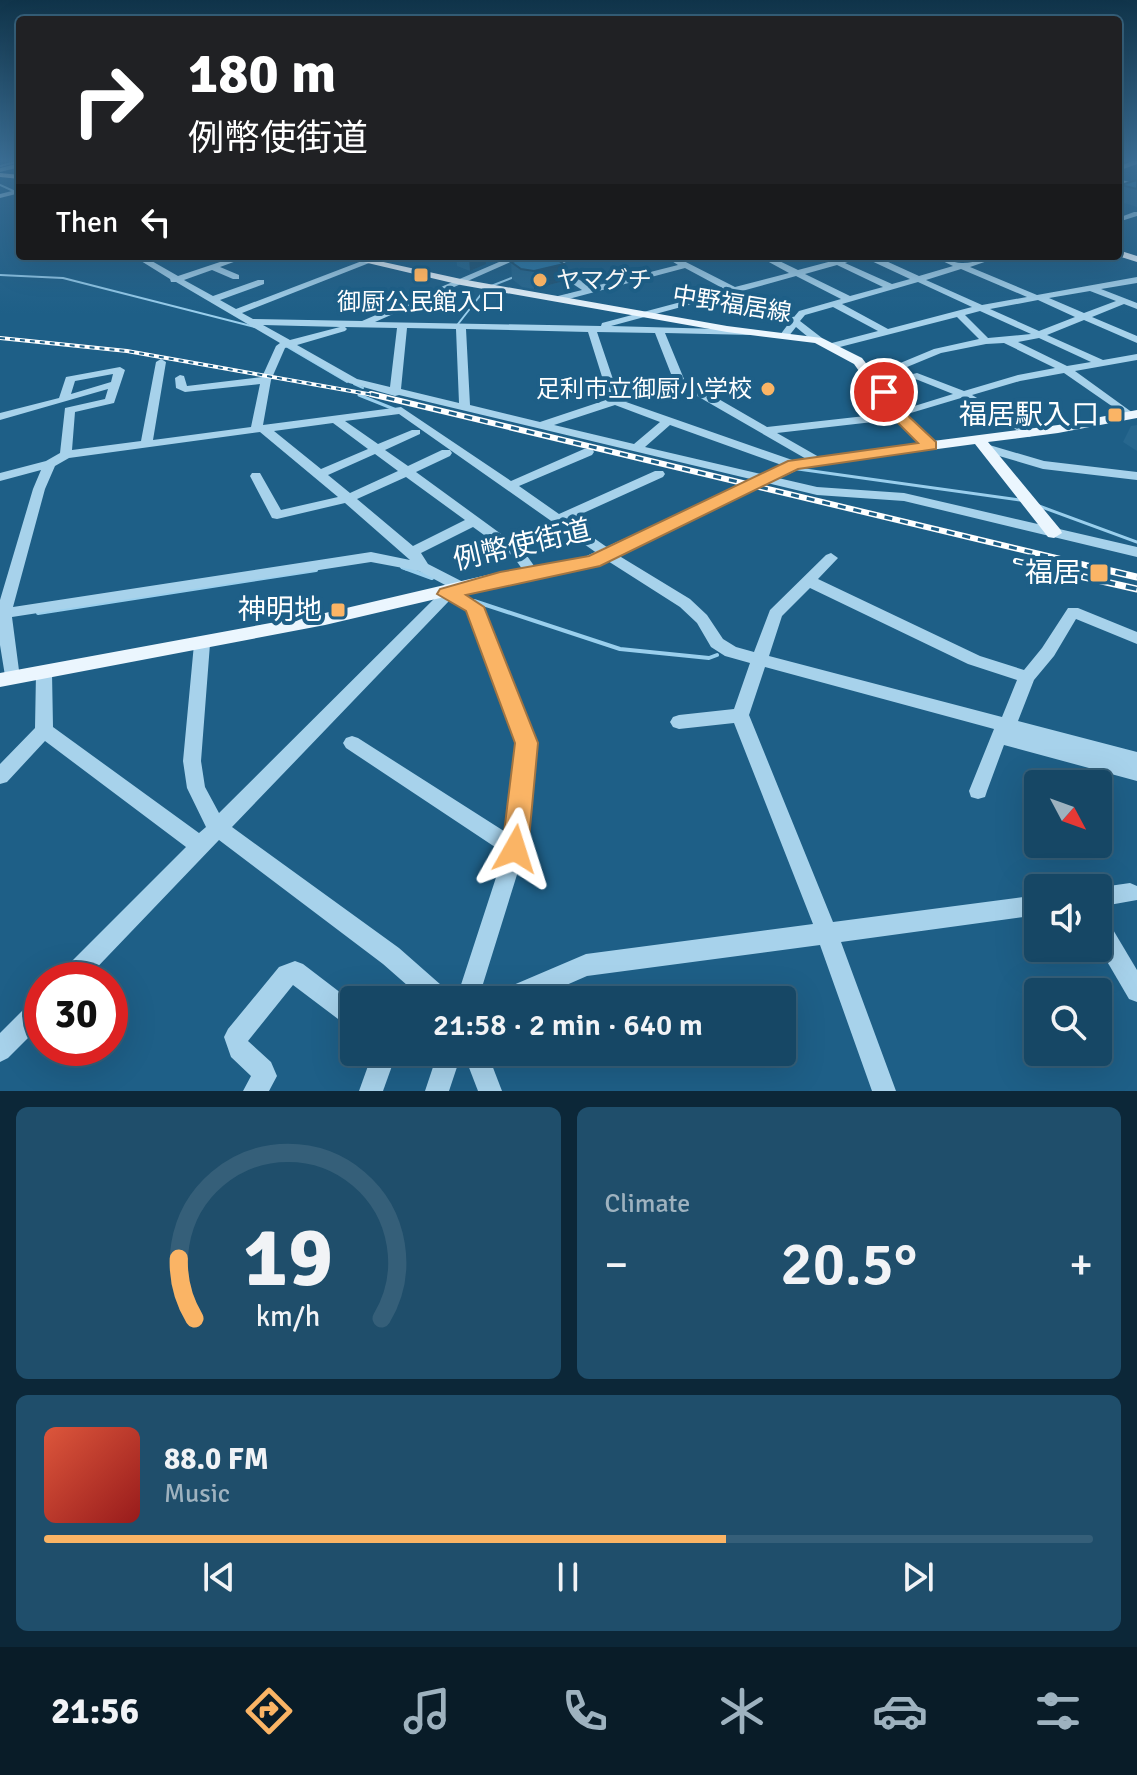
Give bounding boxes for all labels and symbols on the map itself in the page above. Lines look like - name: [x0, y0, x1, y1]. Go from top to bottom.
- place label: ヤマグチ: [556, 265, 652, 295]
- marker: 御厨公民館入口: [412, 266, 430, 284]
- marker: ヤマグチ: [531, 271, 549, 289]
- street label: 中野福居線: [670, 280, 794, 328]
- place label: 御厨公民館入口: [337, 287, 505, 317]
- pin: [850, 358, 918, 426]
- place label: 足利市立御厨小学校: [536, 374, 752, 404]
- marker: 足利市立御厨小学校: [759, 380, 777, 398]
- place label: 福居駅入口: [959, 398, 1099, 432]
- marker: 福居駅入口: [1106, 406, 1124, 424]
- street label: 例幣使街道: [450, 513, 594, 577]
- place label: 福居: [1025, 556, 1081, 590]
- marker: 福居: [1088, 562, 1110, 584]
- place label: 神明地: [238, 593, 322, 627]
- marker: 神明地: [329, 601, 347, 619]
- north arrow: [1024, 770, 1112, 858]
- position arrow: [473, 807, 557, 891]
- speed limit sign: 30: [24, 962, 128, 1066]

